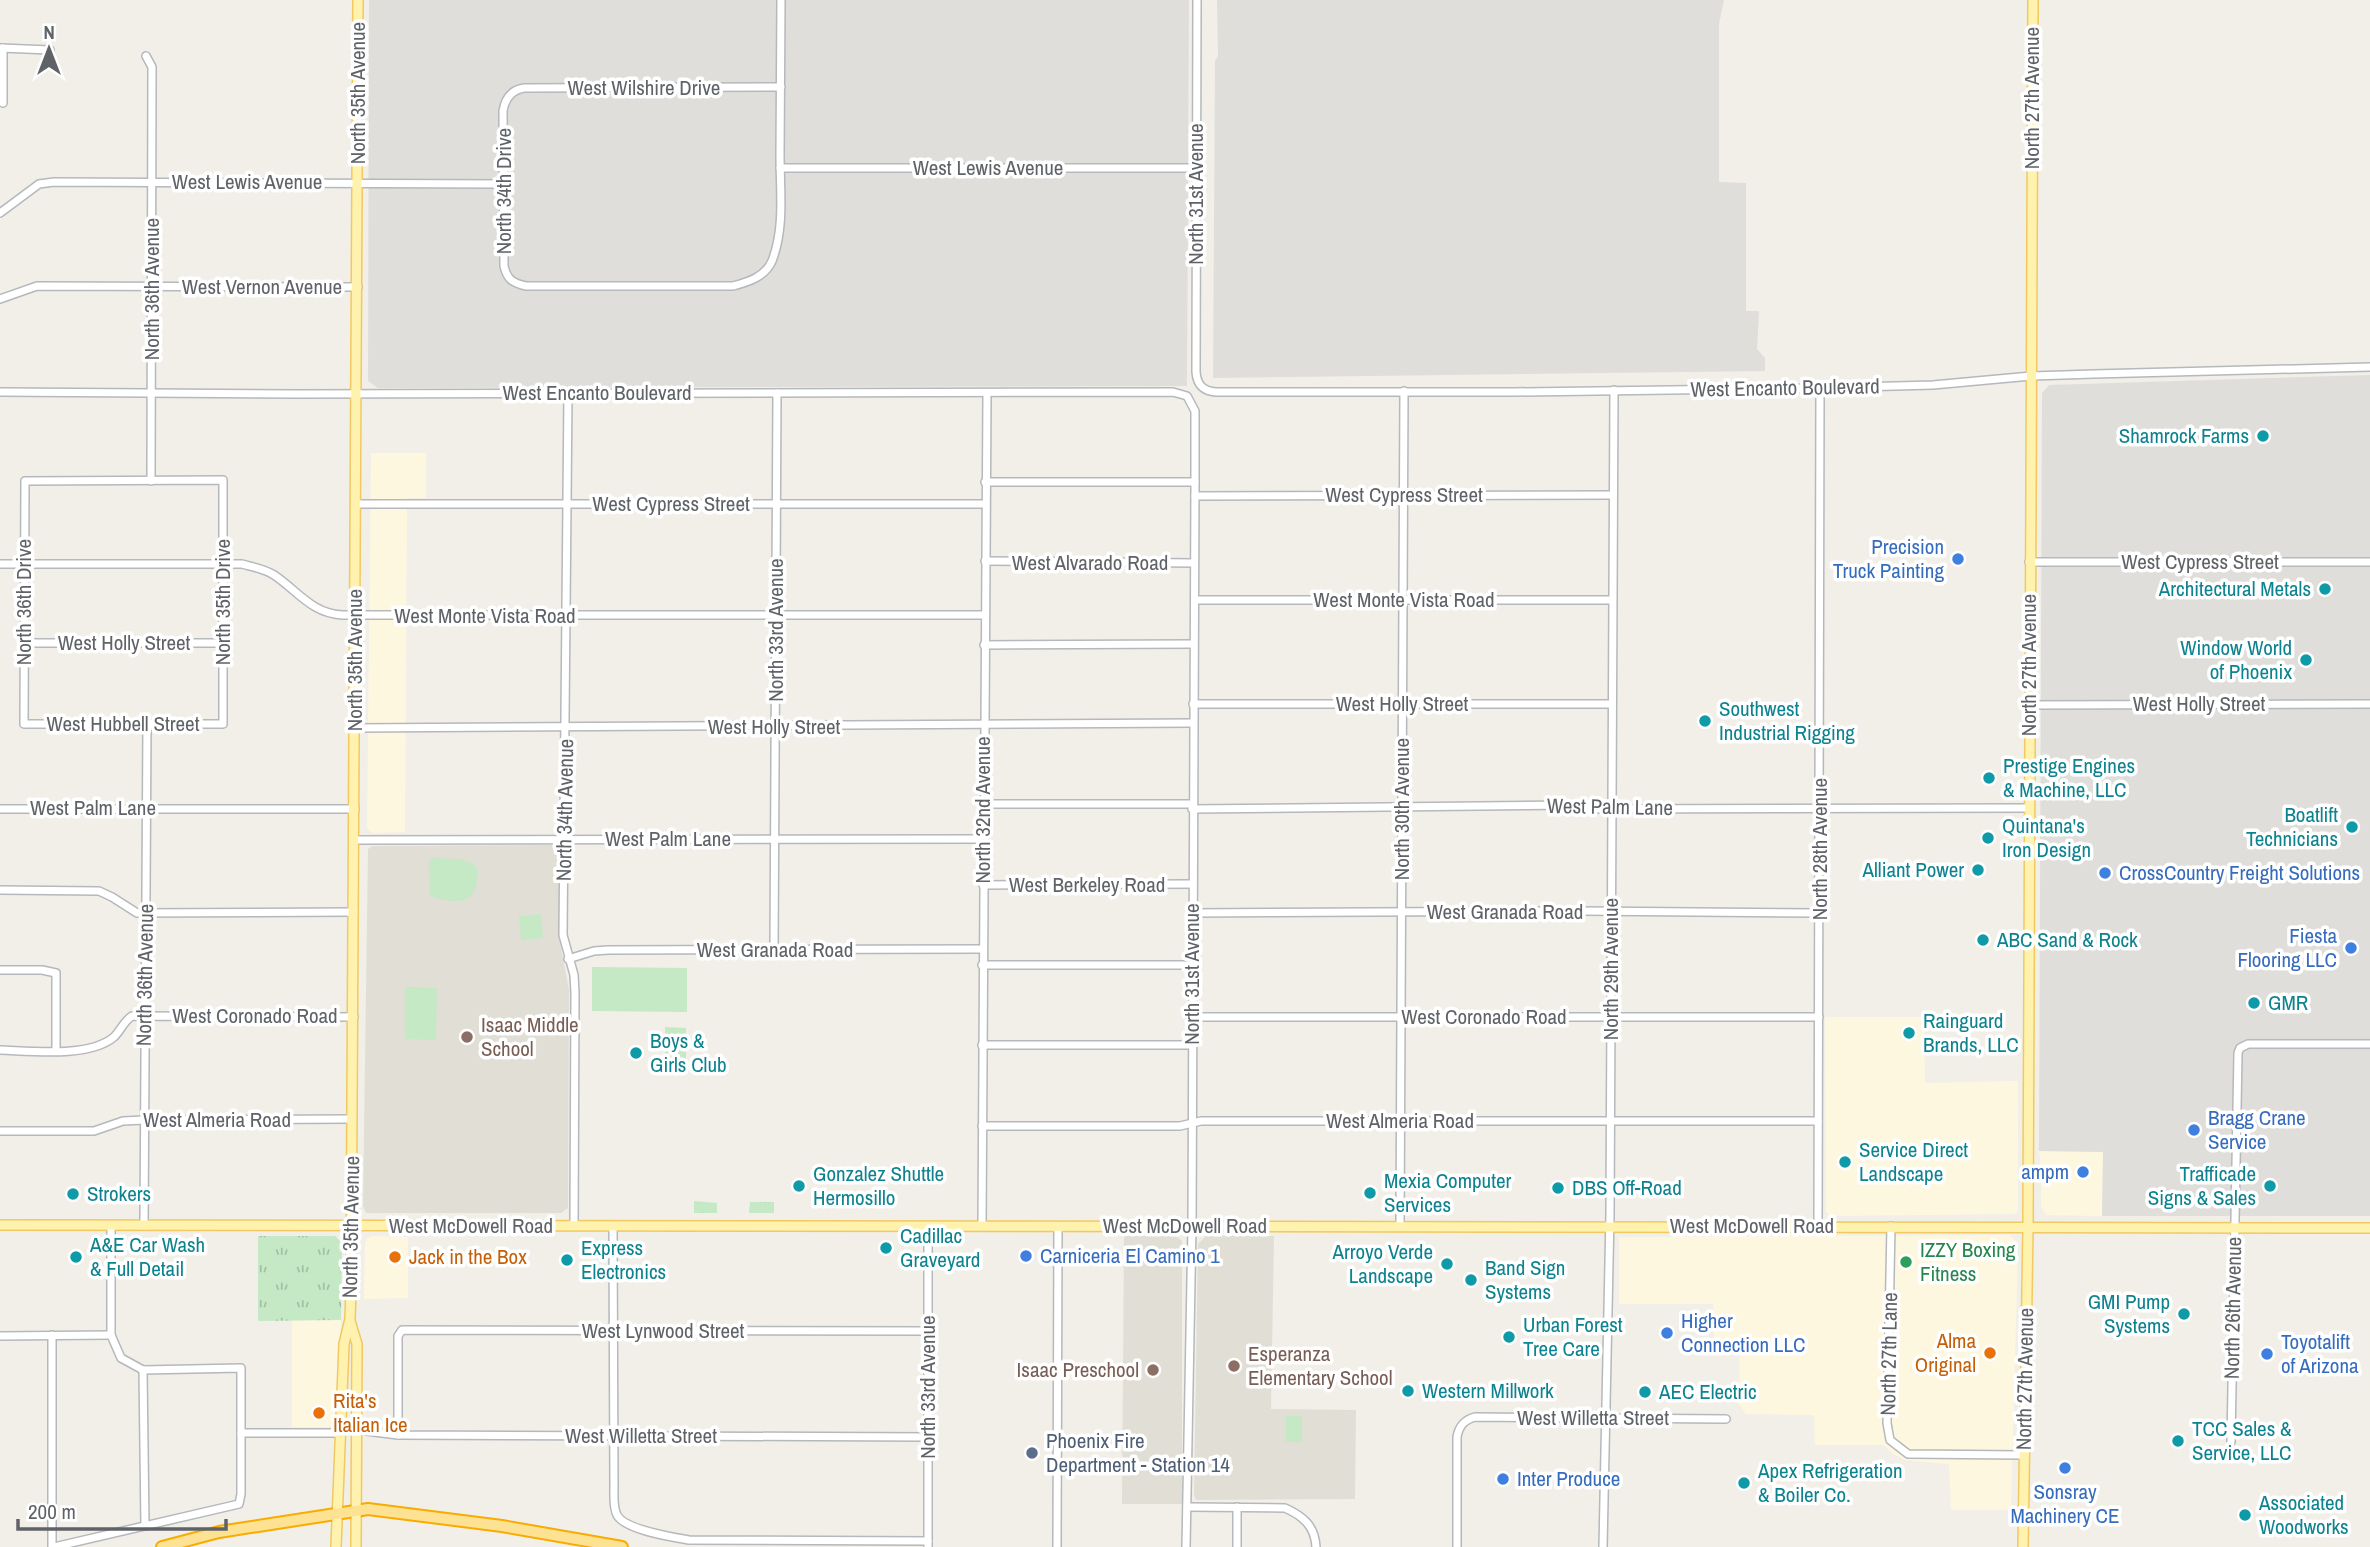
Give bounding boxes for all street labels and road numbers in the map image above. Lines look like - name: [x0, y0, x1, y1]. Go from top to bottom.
- street label: North 35th Avenue: [343, 22, 372, 164]
- street label: North 27th Avenue: [2017, 27, 2046, 169]
- street label: West Wilshire Drive: [568, 73, 720, 102]
- street label: North 31st Avenue: [1181, 123, 1210, 265]
- street label: North 34th Drive: [489, 128, 518, 254]
- street label: West Lewis Avenue: [913, 153, 1063, 182]
- street label: West Lewis Avenue: [172, 167, 322, 196]
- street label: North 36th Avenue: [137, 218, 166, 360]
- street label: West Vernon Avenue: [182, 272, 342, 301]
- street label: West Encanto Boulevard: [1690, 371, 1880, 404]
- street label: West Encanto Boulevard: [502, 378, 692, 407]
- street label: West Cypress Street: [1325, 480, 1483, 509]
- street label: West Cypress Street: [592, 489, 750, 518]
- street label: North 36th Drive: [9, 539, 38, 665]
- street label: North 35th Drive: [208, 539, 237, 665]
- street label: West Cypress Street: [2121, 547, 2279, 576]
- street label: West Alvarado Road: [1012, 548, 1168, 577]
- street label: North 33rd Avenue: [761, 558, 790, 702]
- street label: West Monte Vista Road: [1313, 585, 1495, 614]
- street label: North 35th Avenue: [340, 589, 369, 731]
- street label: North 27th Avenue: [2014, 594, 2043, 736]
- street label: West Monte Vista Road: [394, 601, 576, 630]
- street label: West Holly Street: [58, 628, 191, 657]
- street label: West Holly Street: [1336, 689, 1469, 718]
- street label: West Holly Street: [2133, 689, 2266, 718]
- street label: West Hubbell Street: [47, 709, 200, 738]
- street label: West Holly Street: [708, 712, 841, 741]
- street label: North 32nd Avenue: [968, 736, 997, 884]
- street label: North 30th Avenue: [1387, 738, 1416, 880]
- street label: North 34th Avenue: [549, 739, 580, 881]
- street label: North 28th Avenue: [1805, 778, 1834, 920]
- street label: West Palm Lane: [1547, 791, 1673, 822]
- street label: West Palm Lane: [30, 793, 156, 822]
- street label: West Palm Lane: [605, 824, 731, 853]
- street label: West Berkeley Road: [1009, 870, 1165, 899]
- street label: West Granada Road: [1427, 897, 1583, 926]
- street label: North 29th Avenue: [1596, 898, 1625, 1040]
- street label: North 31st Avenue: [1177, 903, 1206, 1045]
- street label: North 36th Avenue: [129, 904, 160, 1046]
- street label: West Granada Road: [697, 935, 853, 964]
- street label: West Coronado Road: [172, 1001, 338, 1030]
- street label: West Coronado Road: [1401, 1002, 1567, 1031]
- street label: West Almeria Road: [143, 1105, 291, 1134]
- street label: West Almeria Road: [1326, 1106, 1474, 1135]
- street label: North 35th Avenue: [335, 1156, 366, 1298]
- street label: West McDowell Road: [389, 1211, 553, 1240]
- street label: West McDowell Road: [1103, 1211, 1267, 1240]
- street label: West McDowell Road: [1670, 1211, 1834, 1240]
- street label: North 26th Avenue: [2217, 1237, 2248, 1379]
- street label: North 27th Lane: [1873, 1292, 1904, 1416]
- street label: North 27th Avenue: [2009, 1308, 2040, 1450]
- street label: North 33rd Avenue: [913, 1315, 942, 1459]
- street label: West Lynwood Street: [582, 1316, 745, 1345]
- street label: West Willetta Street: [1517, 1403, 1669, 1432]
- street label: West Willetta Street: [565, 1421, 717, 1450]

